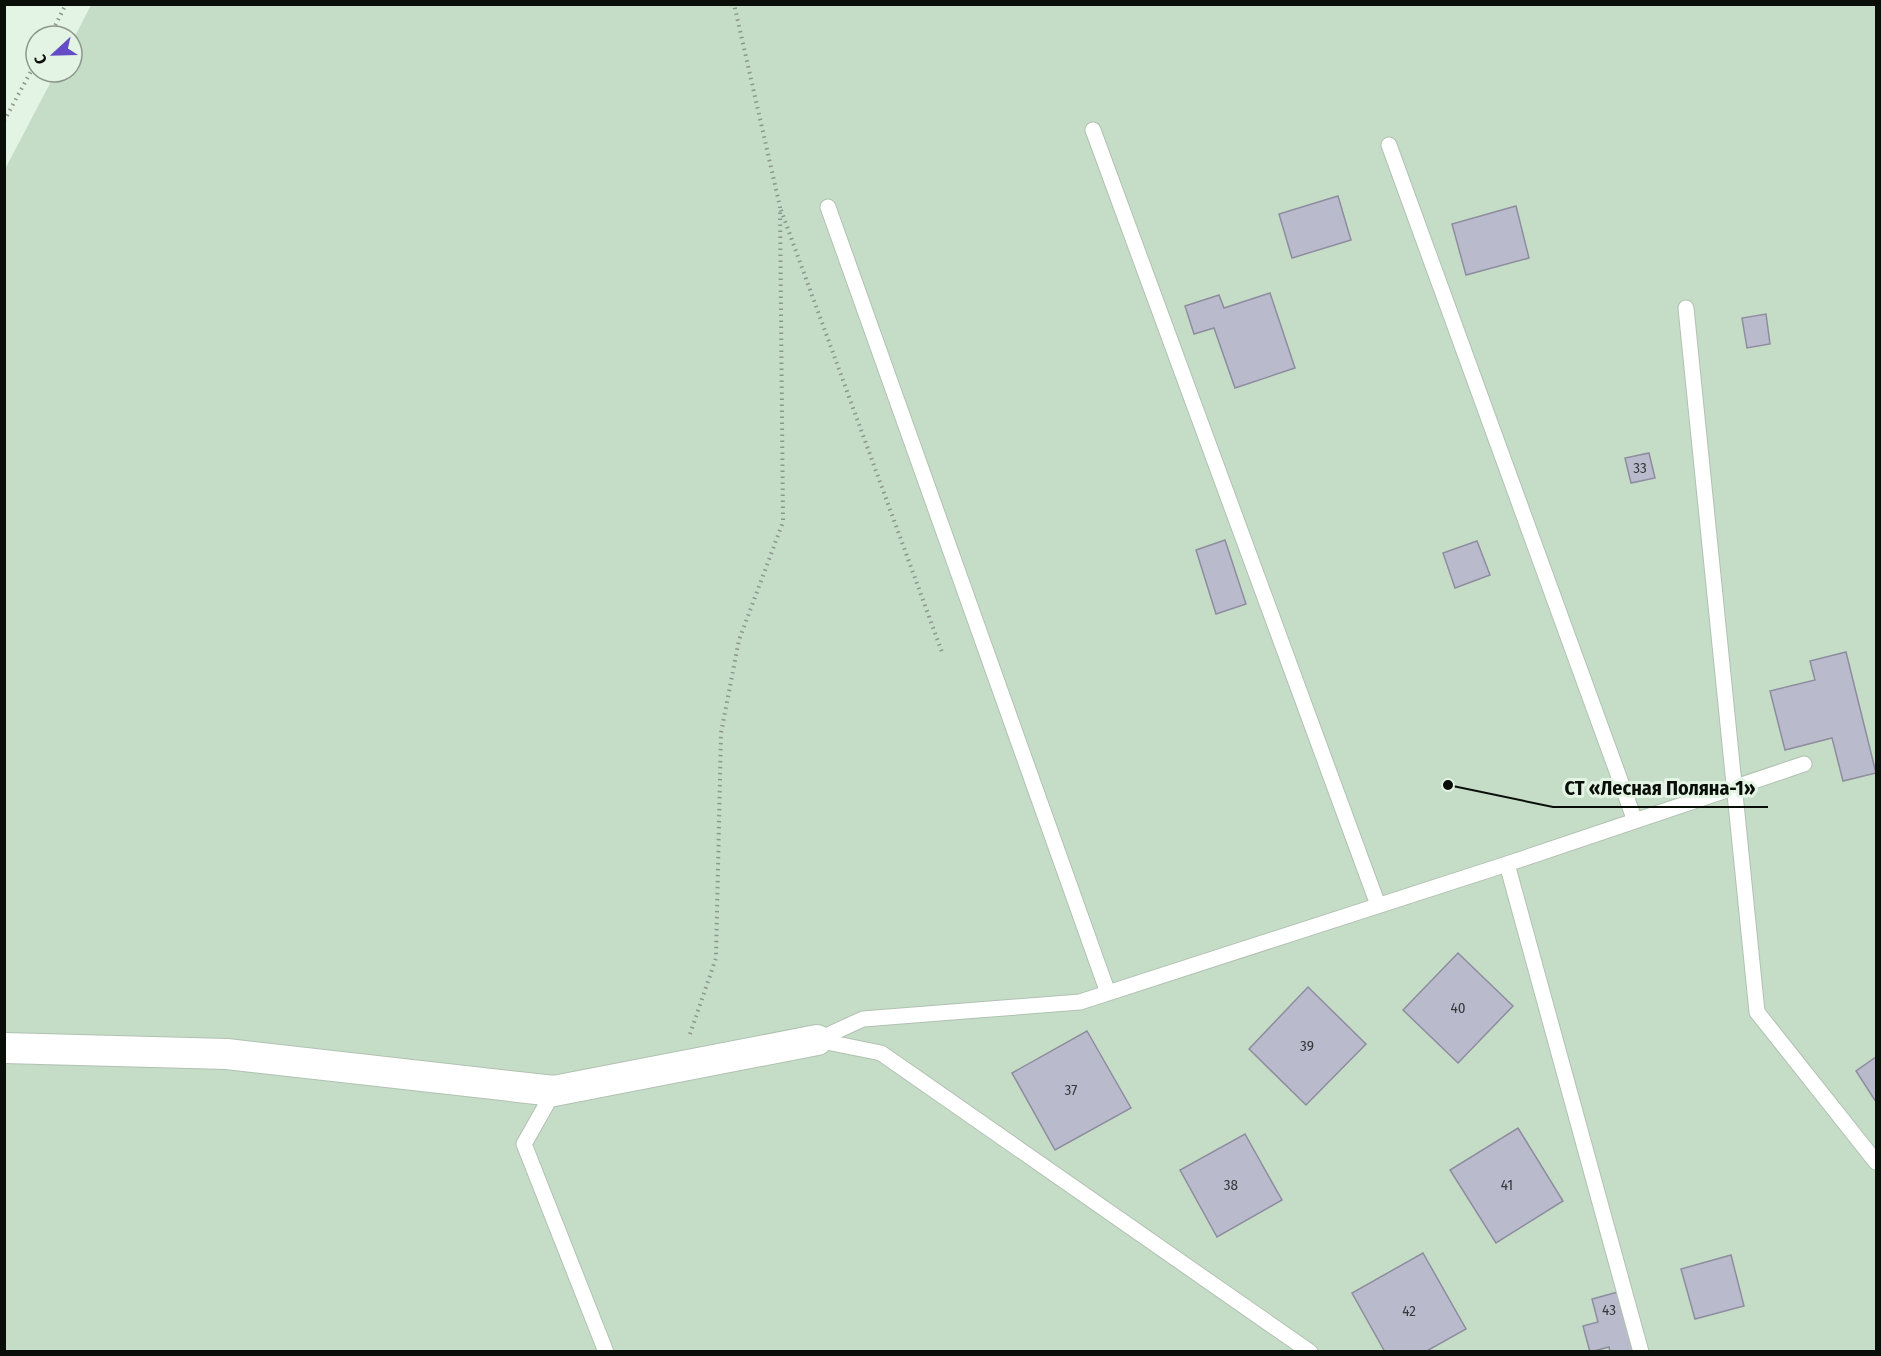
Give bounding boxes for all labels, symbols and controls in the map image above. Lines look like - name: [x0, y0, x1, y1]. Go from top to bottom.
- north arrow: [24, 24, 84, 84]
- text: С: [30, 51, 51, 67]
- house number: 33: [1633, 459, 1647, 477]
- callout: СТ «Лесная Поляна-1»: [1553, 769, 1768, 807]
- text: СТ «Лесная Поляна-1»: [1564, 776, 1756, 800]
- house number: 40: [1450, 999, 1466, 1017]
- house number: 39: [1300, 1037, 1314, 1055]
- house number: 37: [1065, 1081, 1077, 1099]
- house number: 38: [1224, 1176, 1238, 1194]
- house number: 41: [1501, 1176, 1513, 1194]
- house number: 43: [1602, 1301, 1616, 1319]
- house number: 42: [1402, 1302, 1416, 1320]

